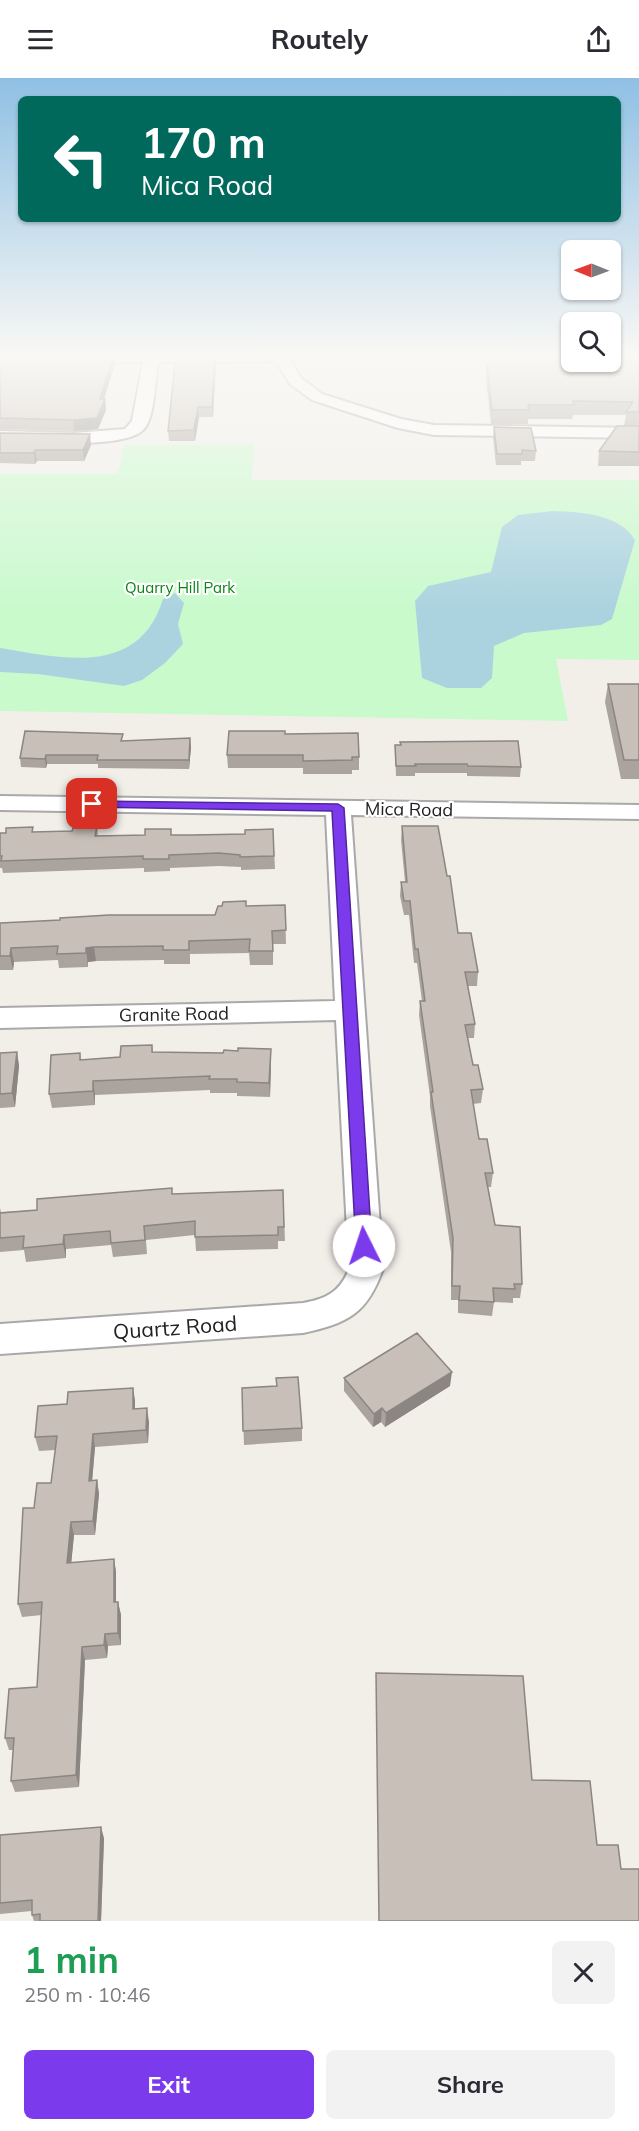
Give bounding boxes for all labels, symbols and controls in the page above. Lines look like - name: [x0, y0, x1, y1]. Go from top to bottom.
- text: Routely: [271, 22, 368, 56]
- icon: menu: [24, 23, 57, 56]
- icon: share: [582, 23, 615, 56]
- text: 170 m: [141, 116, 266, 169]
- icon: left: [42, 120, 120, 198]
- text: Mica Road: [141, 168, 273, 202]
- north arrow: [561, 240, 621, 300]
- map controls: [561, 240, 621, 372]
- button: search: [561, 312, 621, 372]
- park label: Quarry Hill Park: [125, 578, 235, 597]
- pin: [66, 778, 117, 829]
- icon: arrive: [75, 787, 108, 820]
- street label: Mica Road: [365, 797, 453, 821]
- street label: Granite Road: [119, 1002, 229, 1026]
- position arrow: [332, 1214, 396, 1278]
- street label: Quartz Road: [112, 1310, 238, 1344]
- text: 1 min: [24, 1937, 119, 1982]
- button: close: [552, 1941, 615, 2004]
- text: 250 m · 10:46: [24, 1982, 150, 2007]
- button: Exit: [24, 2050, 314, 2119]
- button: Share: [326, 2050, 615, 2119]

